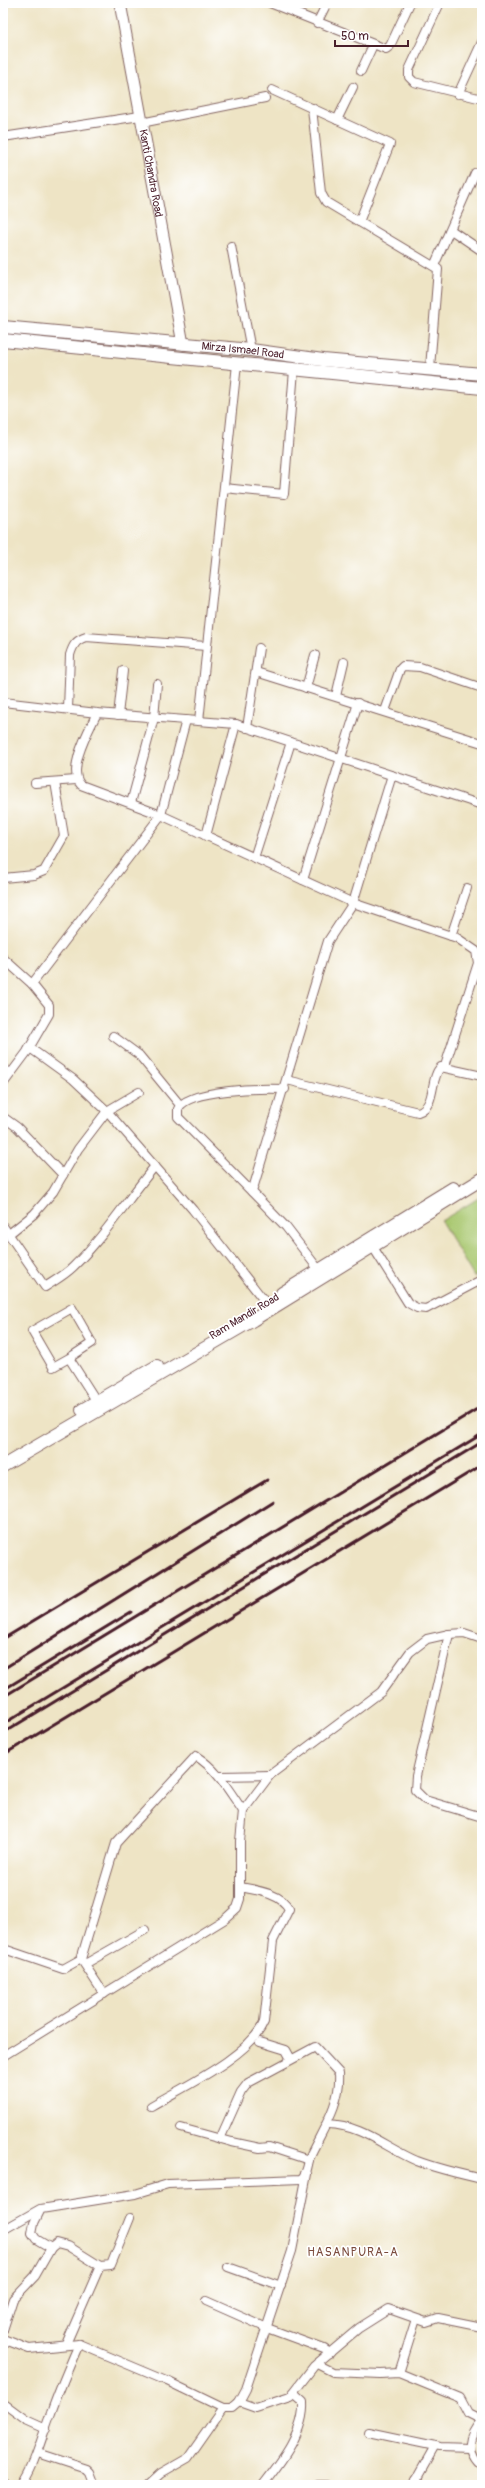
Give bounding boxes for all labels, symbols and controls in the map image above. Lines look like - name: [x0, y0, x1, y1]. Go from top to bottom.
- scale bar: [335, 22, 408, 48]
- text: 50 m: [341, 29, 369, 44]
- street label: Kanti Chandra Road: [136, 128, 165, 218]
- street label: Mirza Ismael Road: [201, 339, 285, 362]
- street label: Ram Mandir Road: [207, 1291, 281, 1342]
- district label: HASANPURA-A: [307, 2245, 399, 2260]

